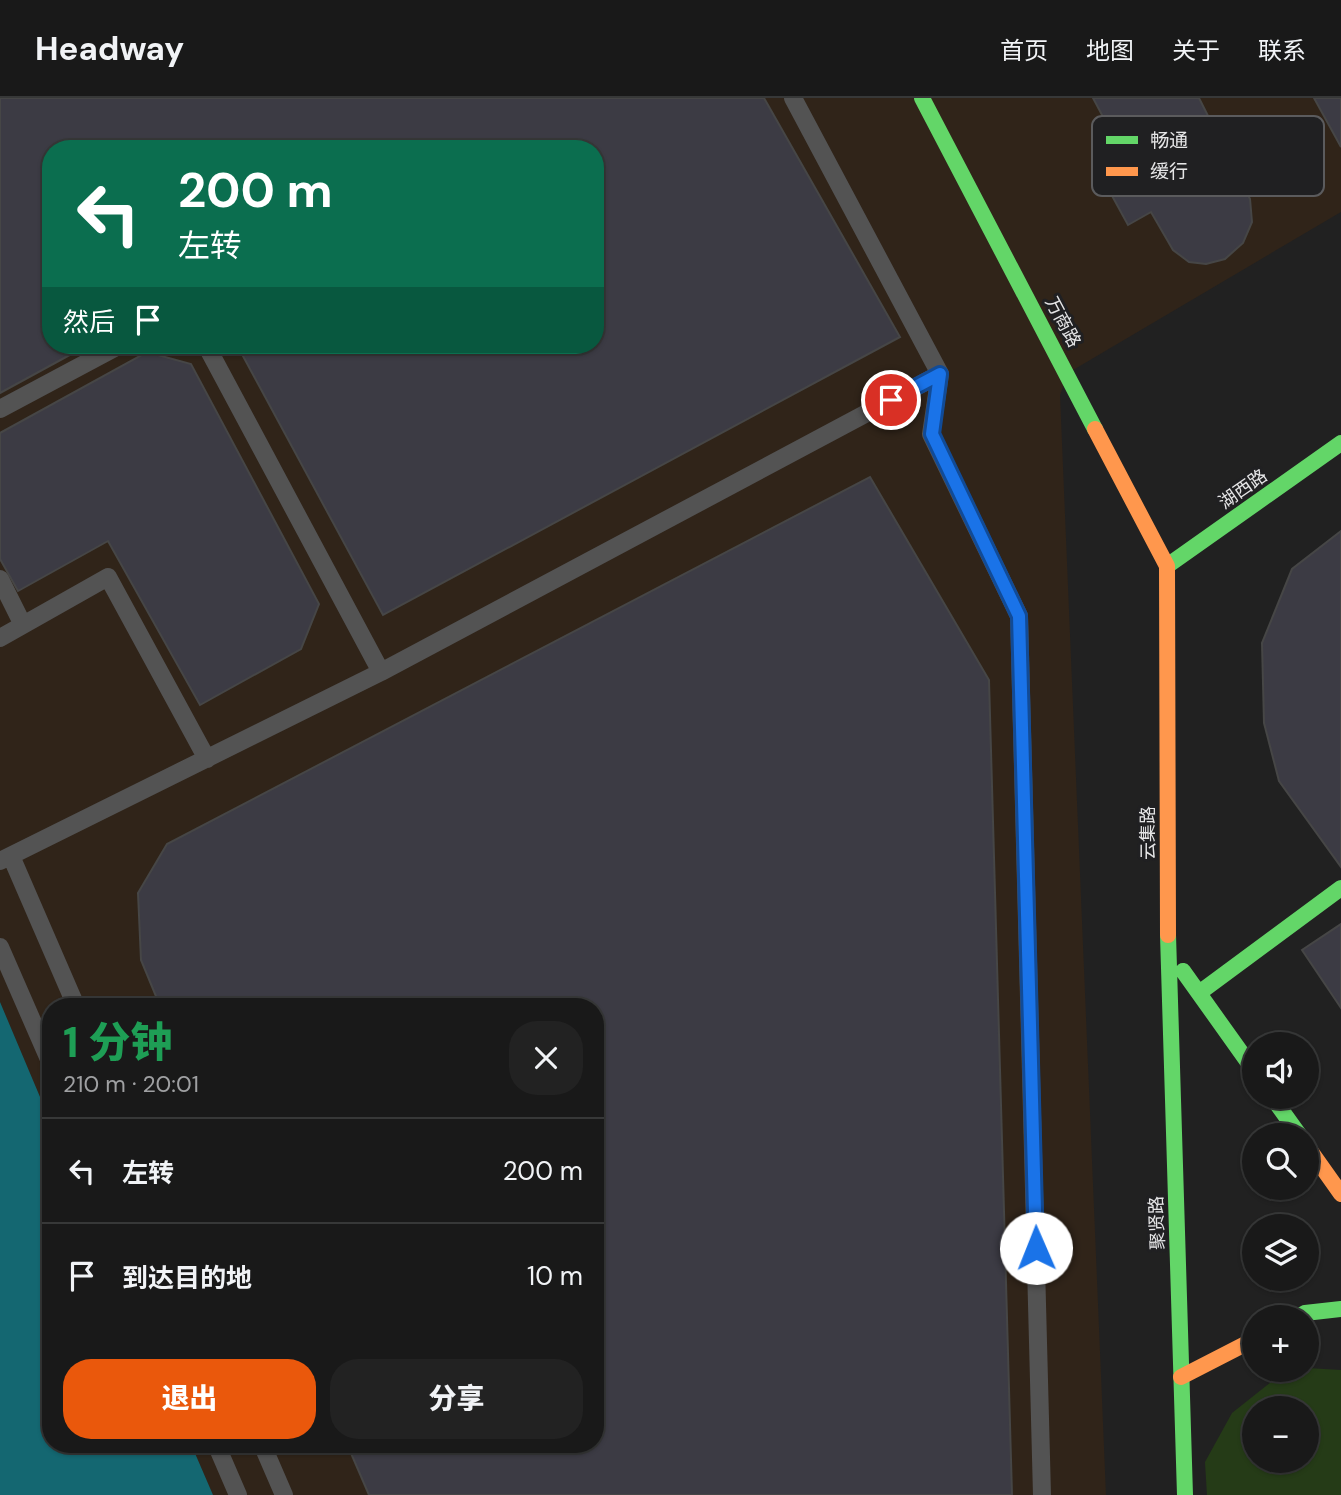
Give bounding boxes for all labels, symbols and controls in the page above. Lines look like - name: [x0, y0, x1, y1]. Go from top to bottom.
- text: Headway: [35, 27, 184, 70]
- text: 首页: [1000, 35, 1048, 66]
- text: 地图: [1086, 35, 1134, 66]
- text: 关于: [1172, 35, 1220, 66]
- text: 联系: [1258, 35, 1306, 66]
- legend: [1092, 116, 1324, 196]
- text: 畅通: [1150, 128, 1188, 153]
- text: 200 m: [178, 158, 333, 222]
- text: 缓行: [1150, 159, 1188, 184]
- icon: left: [63, 168, 154, 259]
- text: 左转: [178, 225, 242, 267]
- street label: 万商路: [1040, 293, 1086, 351]
- icon: arrive: [129, 301, 167, 339]
- text: 然后: [63, 305, 115, 339]
- pin: [861, 370, 921, 430]
- icon: arrive: [872, 381, 910, 419]
- street label: 湖西路: [1214, 464, 1272, 514]
- street label: 云集路: [1136, 806, 1160, 860]
- text: 1 分钟: [63, 1015, 172, 1070]
- button: close: [509, 1021, 583, 1095]
- map controls: [1242, 1032, 1319, 1473]
- button: sound: [1242, 1032, 1319, 1109]
- text: 210 m · 20:01: [63, 1069, 199, 1099]
- button: search: [1242, 1123, 1319, 1200]
- icon: left: [63, 1152, 101, 1190]
- text: 200 m: [503, 1154, 583, 1188]
- text: 左转: [122, 1156, 174, 1190]
- street label: 聚贤路: [1144, 1196, 1170, 1250]
- position arrow: [999, 1211, 1073, 1285]
- button: layers: [1242, 1214, 1319, 1291]
- icon: arrive: [63, 1257, 101, 1295]
- text: 10 m: [527, 1259, 583, 1293]
- text: 到达目的地: [122, 1261, 252, 1295]
- button: +: [1242, 1305, 1319, 1382]
- button: 退出: [63, 1359, 316, 1439]
- button: 分享: [330, 1359, 583, 1439]
- button: −: [1242, 1396, 1319, 1473]

